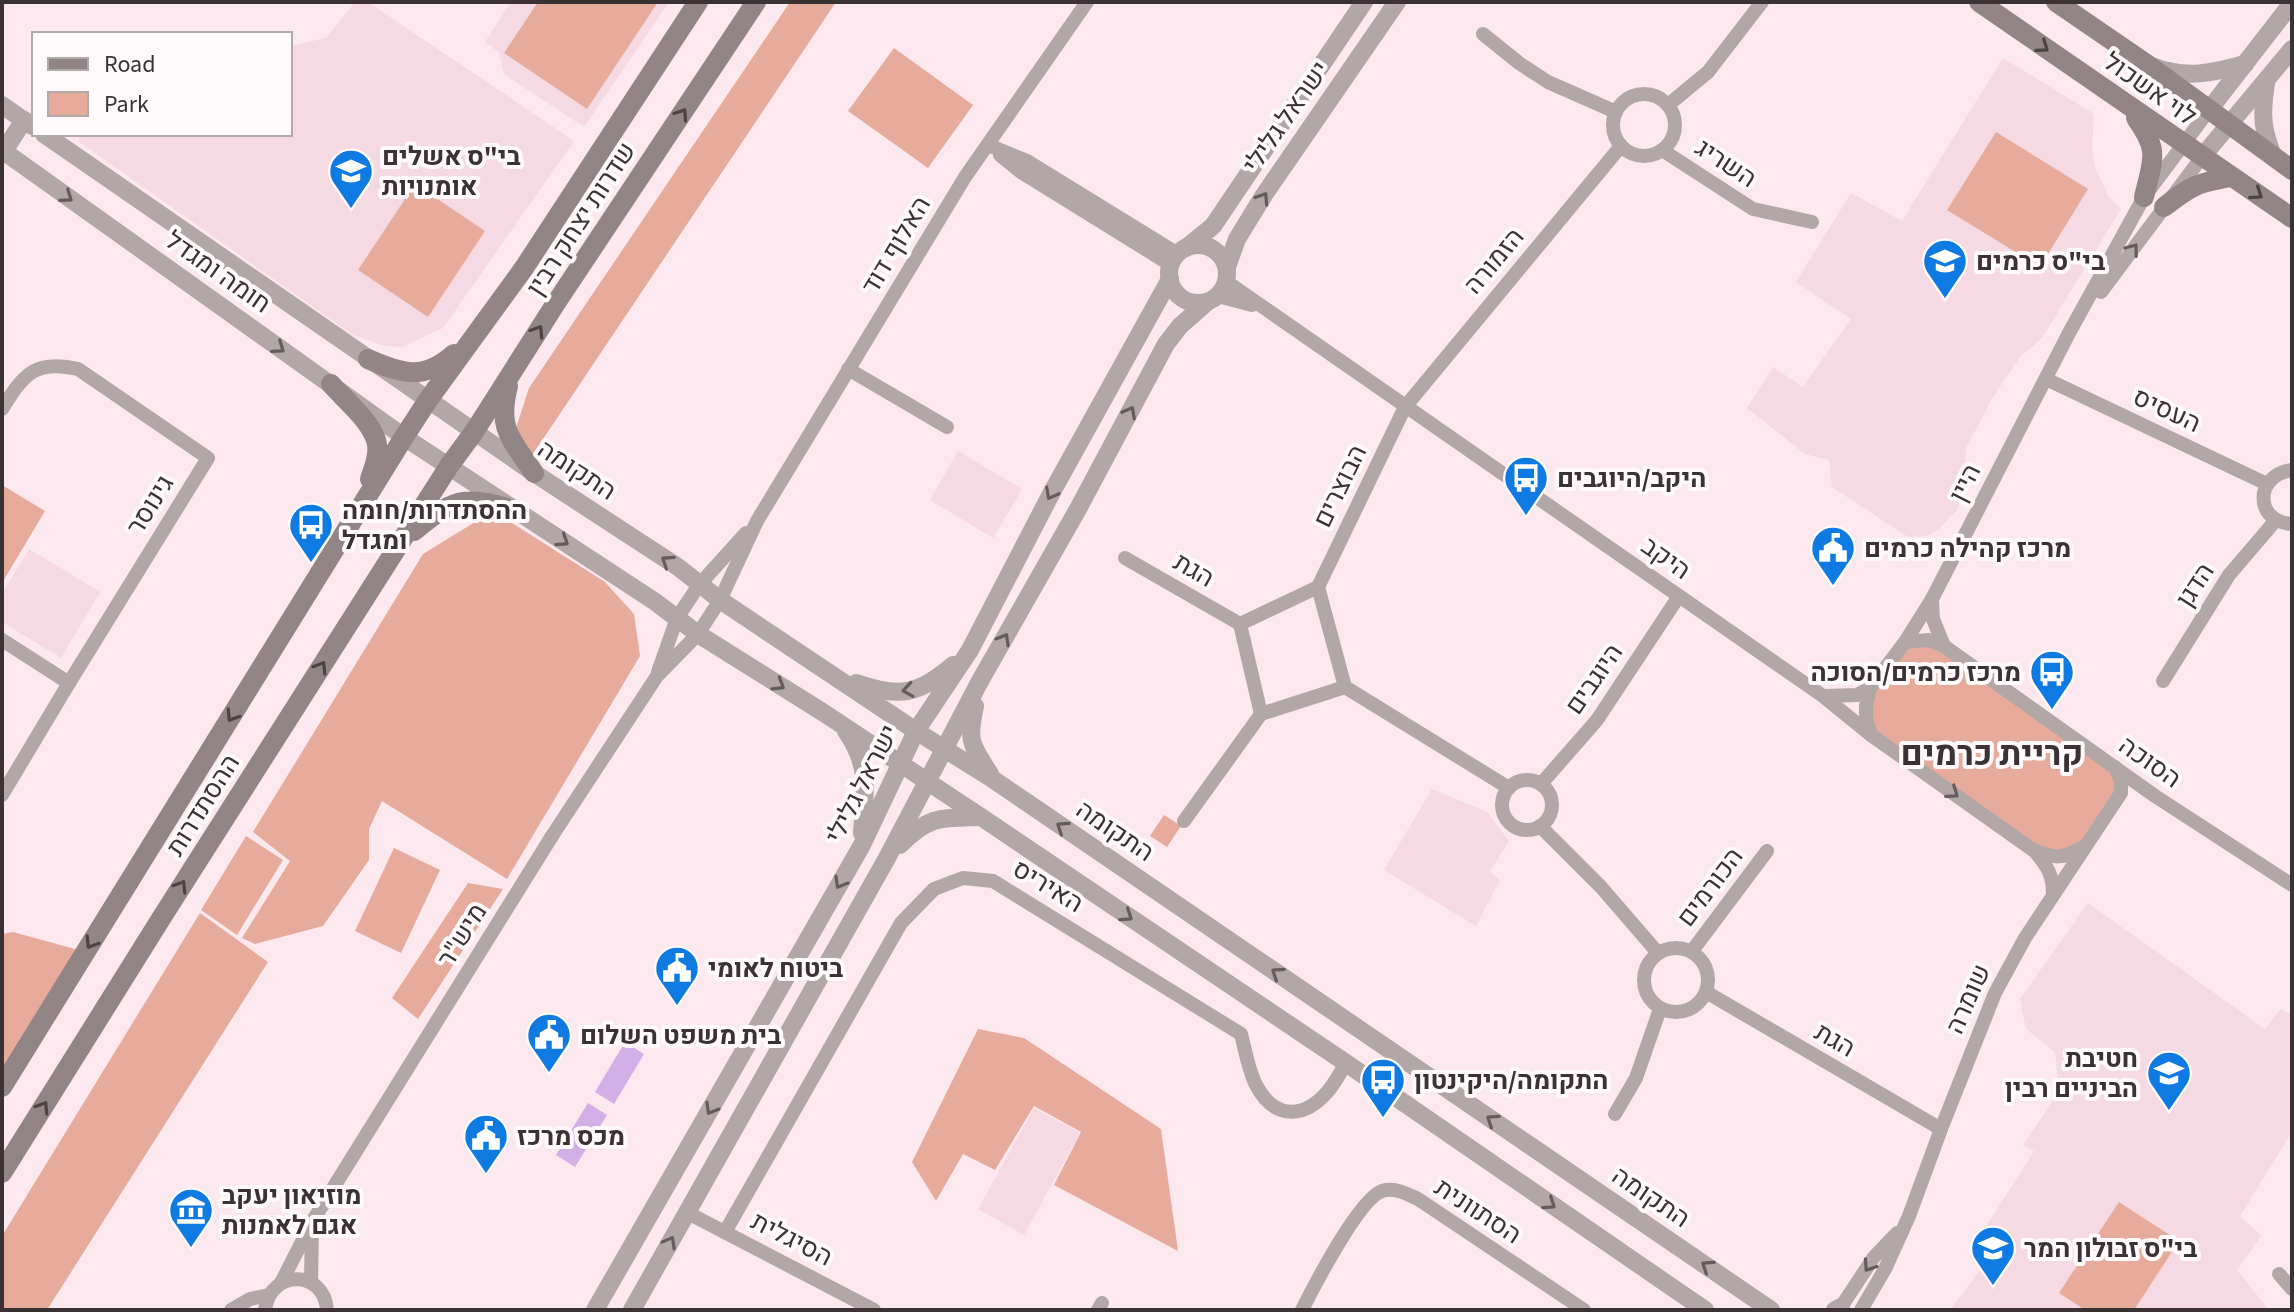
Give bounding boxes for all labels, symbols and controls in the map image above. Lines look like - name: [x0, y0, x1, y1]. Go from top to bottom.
- legend: [32, 32, 292, 136]
- one-way arrow: [2035, 37, 2049, 52]
- street label: לוי אשכול: [2096, 43, 2204, 135]
- text: Road: [104, 47, 156, 82]
- street label: ישראל גלילי: [1234, 54, 1338, 180]
- text: Park: [104, 87, 149, 122]
- one-way arrow: [672, 108, 687, 122]
- street label: השריג: [1688, 129, 1764, 197]
- street label: שדרות יצחק רבין: [517, 135, 645, 303]
- place label: בי"ס אשלים אומנויות: [382, 138, 521, 205]
- school or university icon: בי"ס אשלים אומנויות: [327, 147, 375, 210]
- one-way arrow: [2249, 185, 2263, 200]
- one-way arrow: [59, 187, 73, 202]
- street label: האלוף דוד: [852, 189, 940, 301]
- one-way arrow: [1253, 192, 1268, 207]
- street label: הזמורה: [1455, 220, 1533, 302]
- street label: חומה ומגדל: [158, 222, 278, 322]
- school or university icon: בי"ס כרמים: [1921, 237, 1969, 300]
- place label: בי"ס כרמים: [1976, 243, 2105, 280]
- one-way arrow: [2123, 243, 2137, 258]
- one-way arrow: [529, 325, 544, 339]
- one-way arrow: [271, 338, 285, 352]
- street label: העסיס: [2127, 378, 2207, 442]
- one-way arrow: [1121, 405, 1136, 420]
- street label: התקומה: [530, 431, 624, 509]
- street label: הבוצרים: [1304, 438, 1376, 534]
- bus stop icon: היקב/היוגבים: [1502, 454, 1550, 517]
- street label: היין: [1940, 457, 1990, 509]
- place label: היקב/היוגבים: [1557, 460, 1706, 497]
- street label: גינוסר: [117, 468, 183, 542]
- one-way arrow: [1045, 486, 1060, 501]
- place label: ההסתדרות/חומה ומגדל: [342, 492, 527, 559]
- bus stop icon: ההסתדרות/חומה ומגדל: [287, 501, 335, 564]
- public building icon: מרכז קהילה כרמים: [1809, 524, 1857, 587]
- street label: היקב: [1634, 528, 1698, 588]
- place label: מרכז קהילה כרמים: [1864, 530, 2071, 567]
- one-way arrow: [555, 531, 569, 546]
- street label: הגת: [1167, 544, 1221, 596]
- one-way arrow: [662, 555, 676, 570]
- street label: הדגן: [2167, 555, 2223, 615]
- one-way arrow: [994, 633, 1010, 648]
- street label: היוגבים: [1556, 636, 1632, 722]
- bus stop icon: מרכז כרמים/הסוכה: [2028, 648, 2076, 711]
- place label: מרכז כרמים/הסוכה: [1810, 654, 2021, 691]
- one-way arrow: [311, 661, 326, 676]
- one-way arrow: [771, 675, 785, 690]
- one-way arrow: [901, 681, 915, 698]
- one-way arrow: [226, 707, 241, 722]
- street label: ישראל גלילי: [816, 718, 908, 850]
- street label: הסוכה: [2111, 727, 2189, 797]
- district label: קריית כרמים: [1901, 730, 2083, 779]
- street label: ההסתדרות: [157, 747, 249, 863]
- one-way arrow: [1944, 783, 1958, 798]
- street label: התקומה: [1069, 791, 1161, 871]
- one-way arrow: [1057, 822, 1071, 837]
- street label: הכורמים: [1668, 840, 1752, 934]
- street label: האיריס: [1005, 850, 1091, 922]
- one-way arrow: [834, 874, 850, 889]
- one-way arrow: [172, 881, 187, 895]
- street label: מיש"ר: [428, 896, 496, 974]
- one-way arrow: [1119, 906, 1133, 921]
- one-way arrow: [86, 934, 101, 949]
- public building icon: ביטוח לאומי: [653, 944, 701, 1007]
- place label: ביטוח לאומי: [708, 950, 843, 987]
- street label: שומרה: [1936, 958, 2000, 1040]
- one-way arrow: [1272, 968, 1286, 983]
- public building icon: בית משפט השלום: [525, 1011, 573, 1074]
- street label: הגת: [1808, 1014, 1862, 1066]
- place label: בית משפט השלום: [580, 1017, 781, 1054]
- place label: חטיבת הביניים רבין: [2005, 1040, 2138, 1107]
- school or university icon: חטיבת הביניים רבין: [2145, 1049, 2193, 1112]
- bus stop icon: התקומה/היקינטון: [1359, 1056, 1407, 1119]
- place label: התקומה/היקינטון: [1414, 1062, 1608, 1099]
- one-way arrow: [705, 1100, 721, 1115]
- one-way arrow: [34, 1101, 49, 1116]
- public building icon: מכס מרכז: [462, 1112, 510, 1175]
- one-way arrow: [1486, 1115, 1500, 1130]
- place label: מכס מרכז: [517, 1118, 625, 1155]
- street label: התקומה: [1605, 1157, 1697, 1237]
- street label: הסתוונית: [1427, 1169, 1529, 1253]
- place label: מוזיאון יעקב אגם לאמנות: [222, 1177, 361, 1244]
- museum icon: מוזיאון יעקב אגם לאמנות: [167, 1186, 215, 1249]
- one-way arrow: [1542, 1194, 1556, 1209]
- street label: הסיגלית: [745, 1203, 839, 1275]
- school or university icon: בי"ס זבולון המר: [1969, 1224, 2017, 1287]
- place label: בי"ס זבולון המר: [2024, 1230, 2197, 1267]
- one-way arrow: [660, 1236, 676, 1251]
- one-way arrow: [1863, 1258, 1878, 1272]
- one-way arrow: [1701, 1261, 1715, 1276]

